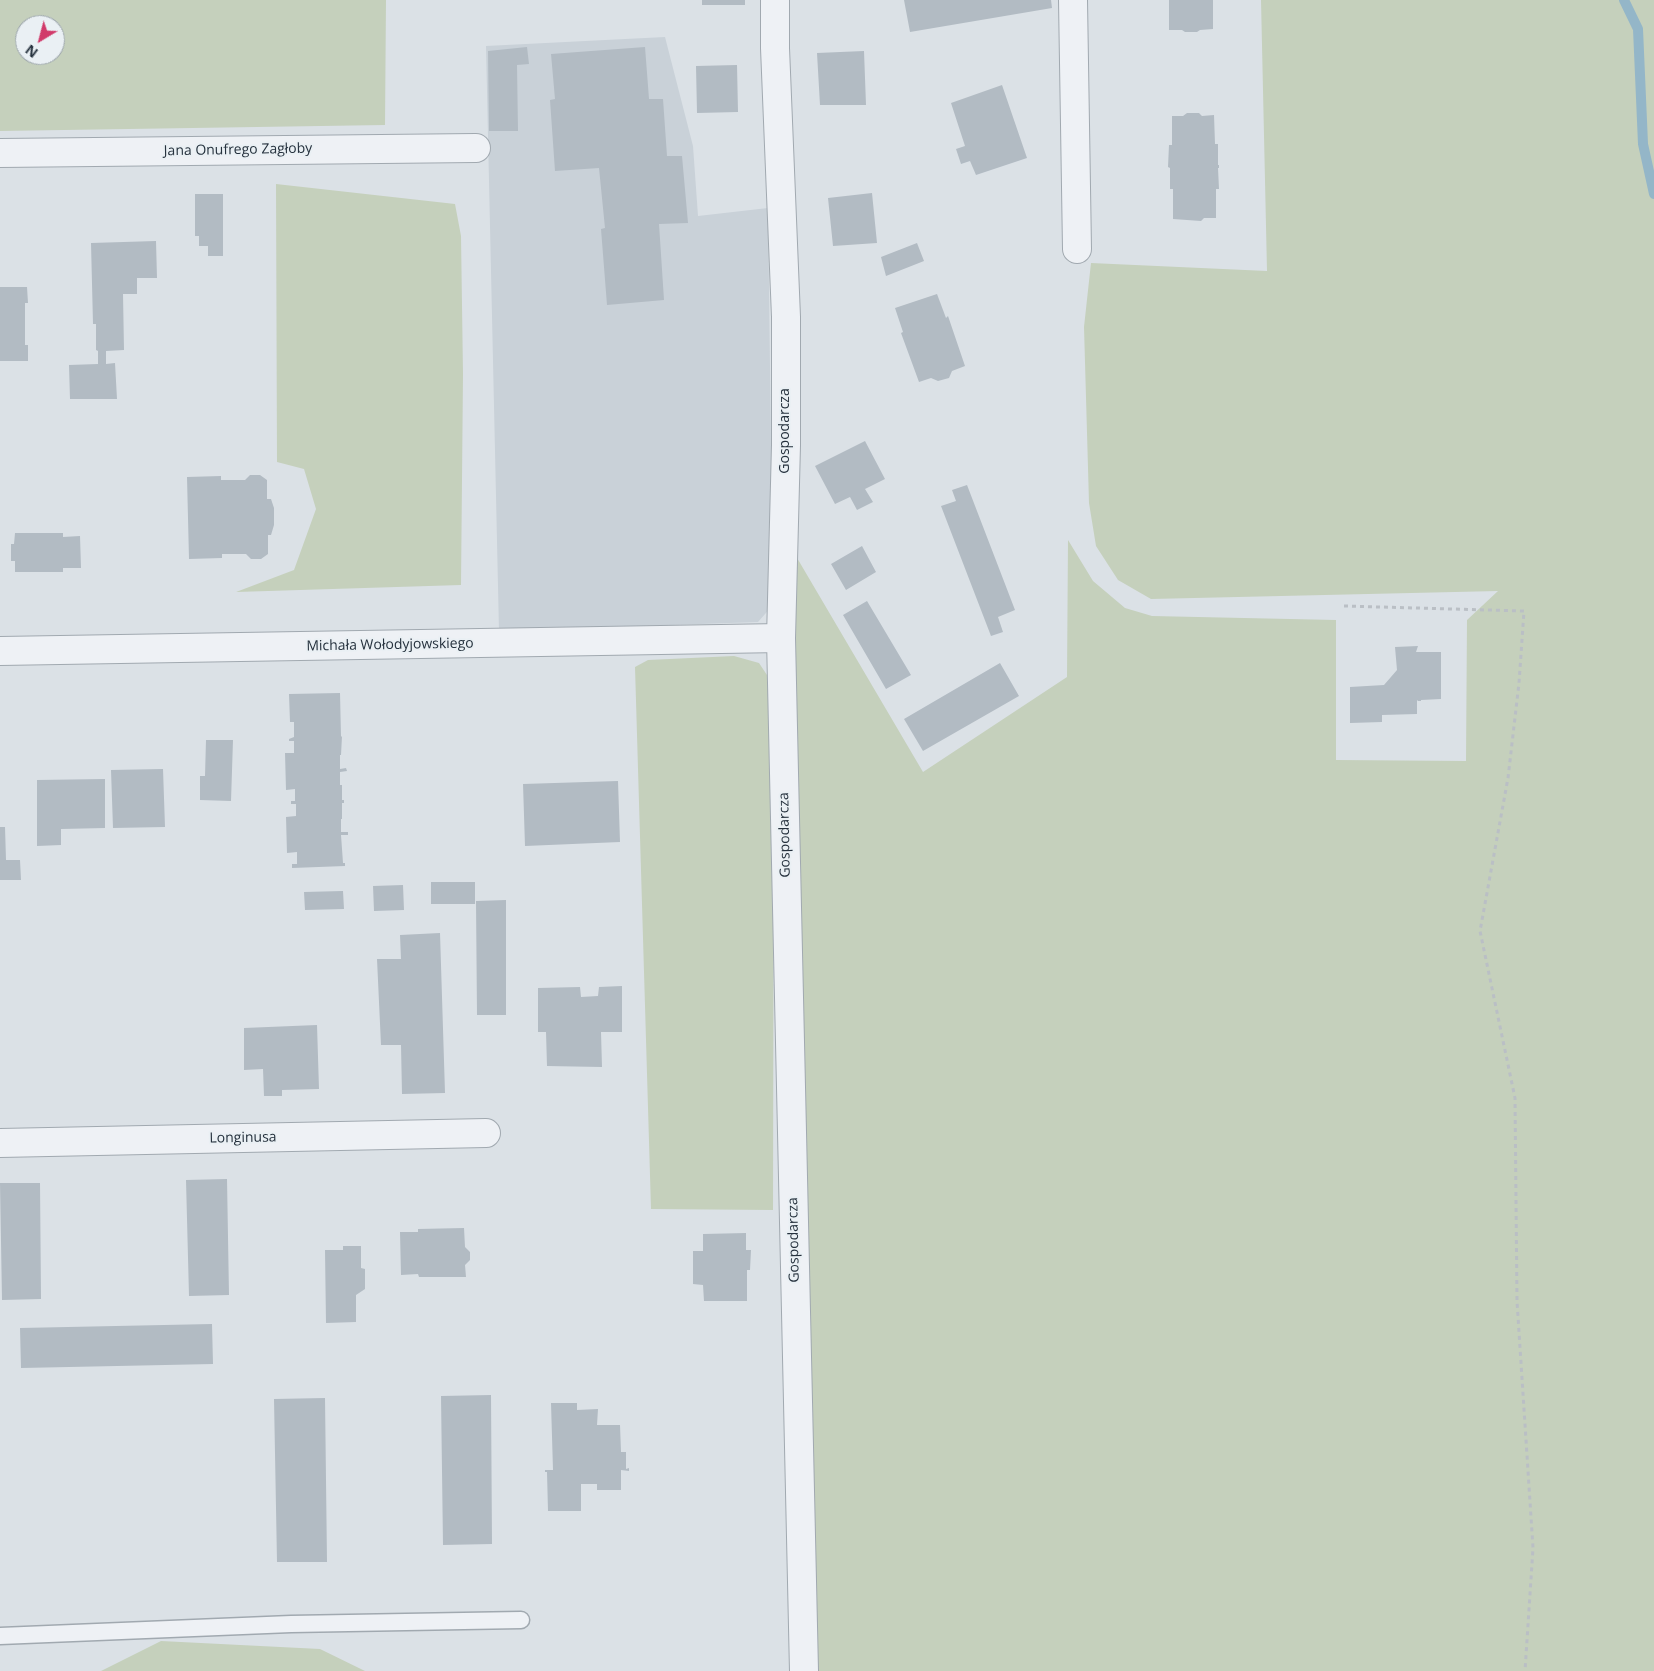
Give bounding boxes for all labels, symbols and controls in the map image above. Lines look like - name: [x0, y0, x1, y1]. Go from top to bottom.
- north arrow: [15, 15, 65, 65]
- text: N: [21, 41, 42, 63]
- street label: Jana Onufrego Zagłoby: [164, 140, 312, 160]
- street label: Gospodarcza: [777, 388, 793, 474]
- street label: Michała Wołodyjowskiego: [306, 635, 474, 655]
- street label: Gospodarcza: [776, 792, 794, 878]
- street label: Longinusa: [209, 1129, 277, 1147]
- street label: Gospodarcza: [785, 1197, 803, 1283]

